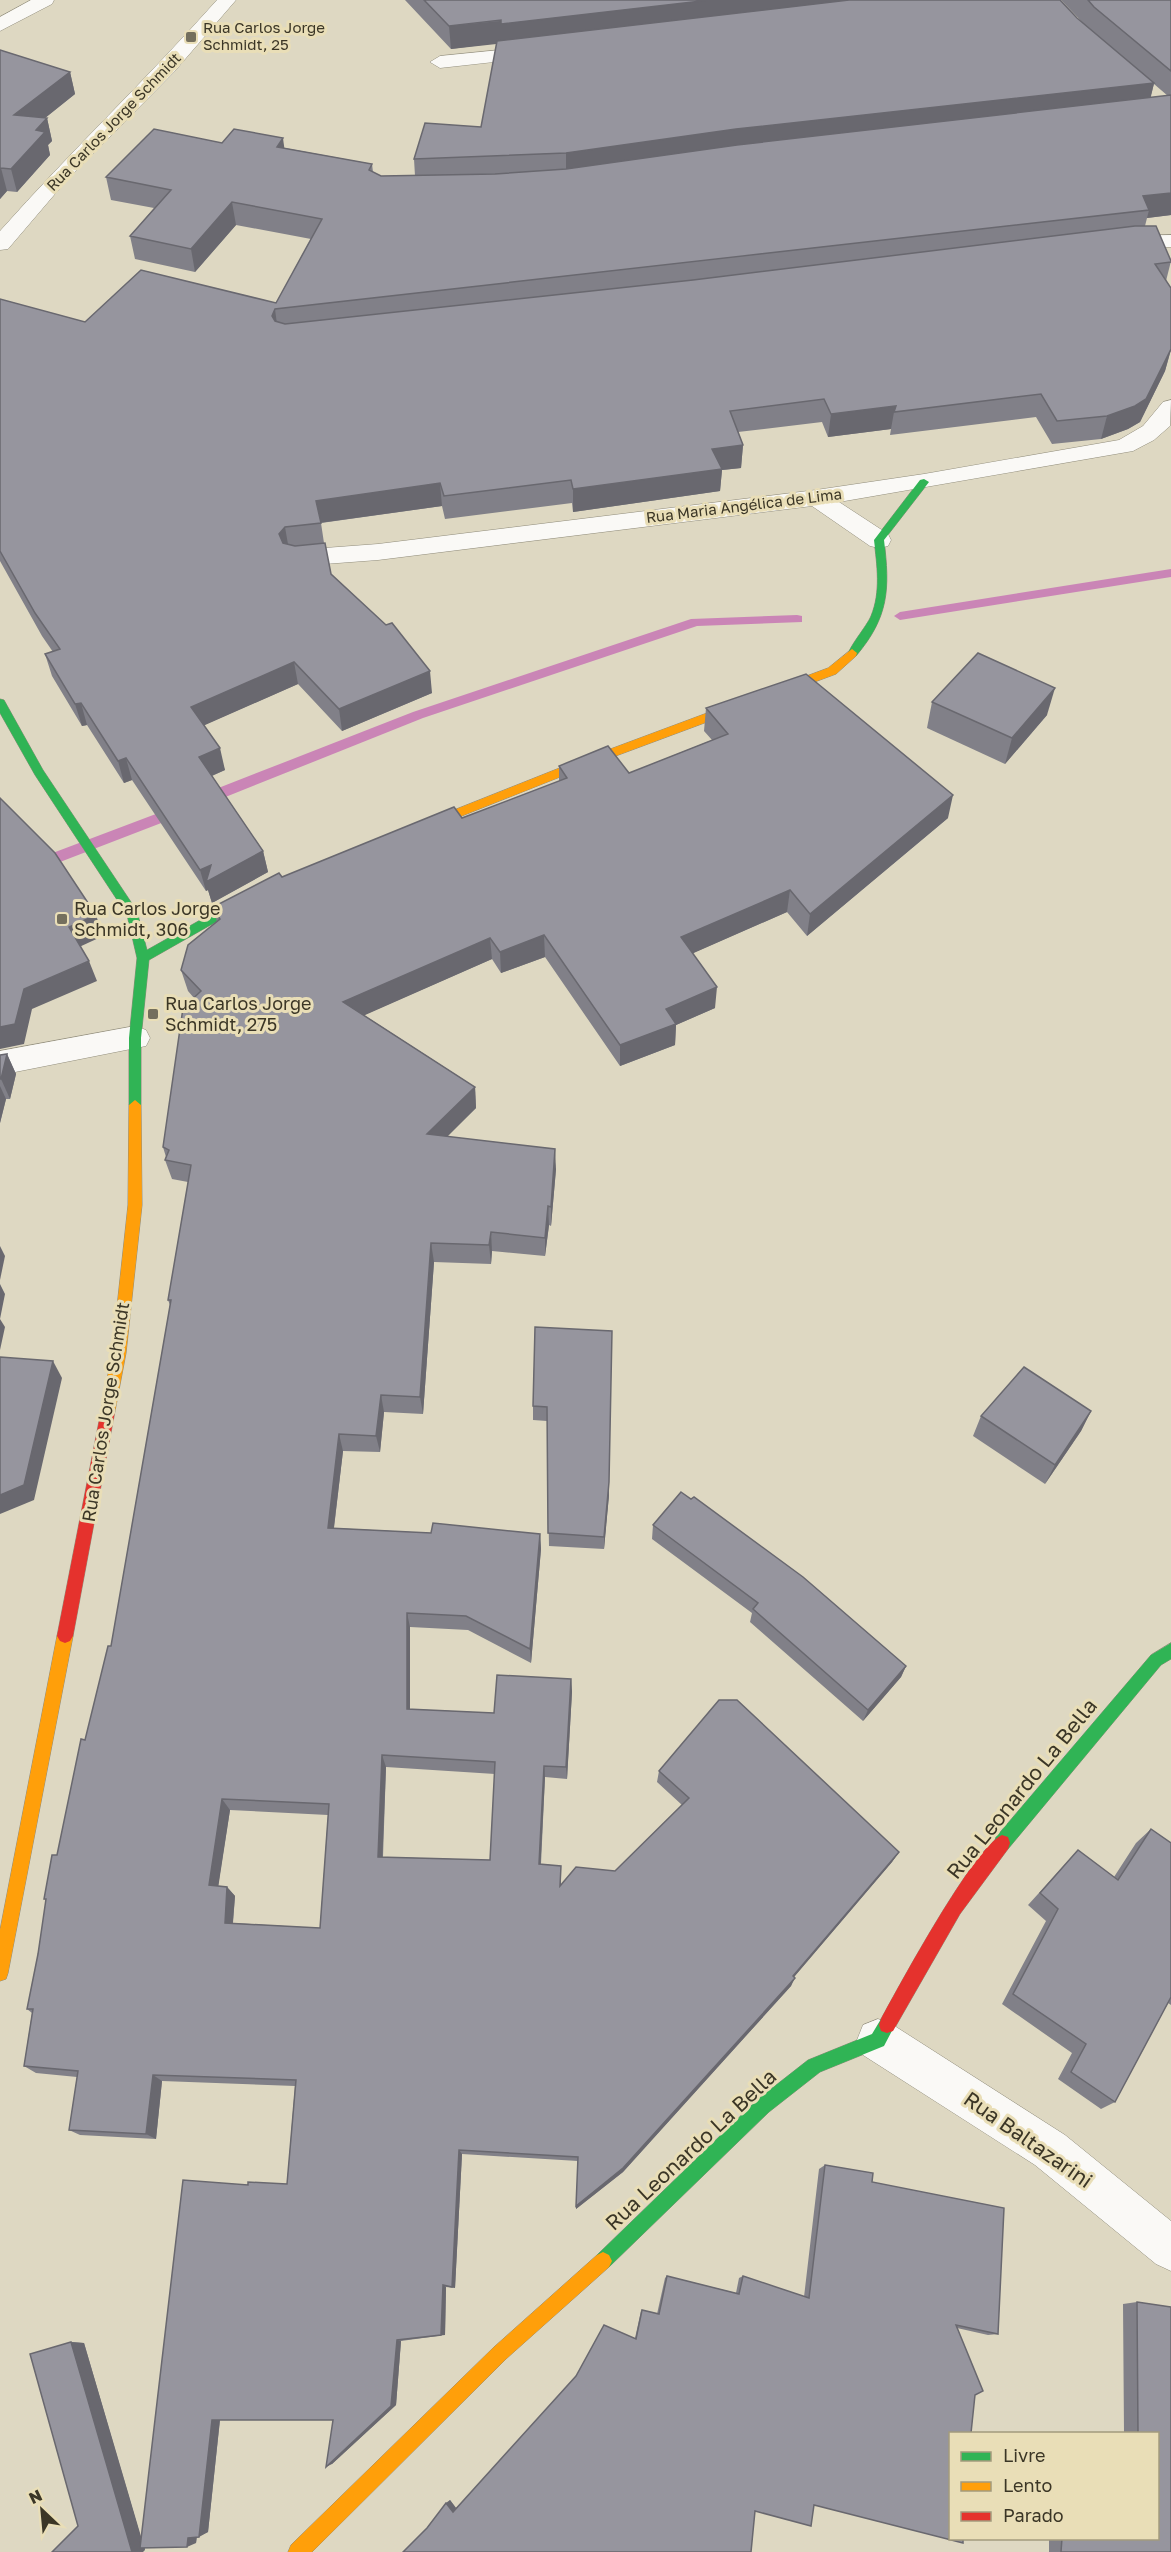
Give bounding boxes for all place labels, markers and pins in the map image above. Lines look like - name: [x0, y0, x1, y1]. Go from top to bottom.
- place label: Rua Carlos Jorge Schmidt, 25: [203, 18, 325, 53]
- marker: Rua Carlos Jorge Schmidt, 25: [184, 30, 198, 44]
- place label: Rua Carlos Jorge Schmidt, 306: [74, 897, 220, 940]
- marker: Rua Carlos Jorge Schmidt, 306: [55, 912, 69, 926]
- place label: Rua Carlos Jorge Schmidt, 275: [165, 992, 311, 1035]
- marker: Rua Carlos Jorge Schmidt, 275: [146, 1007, 160, 1021]

